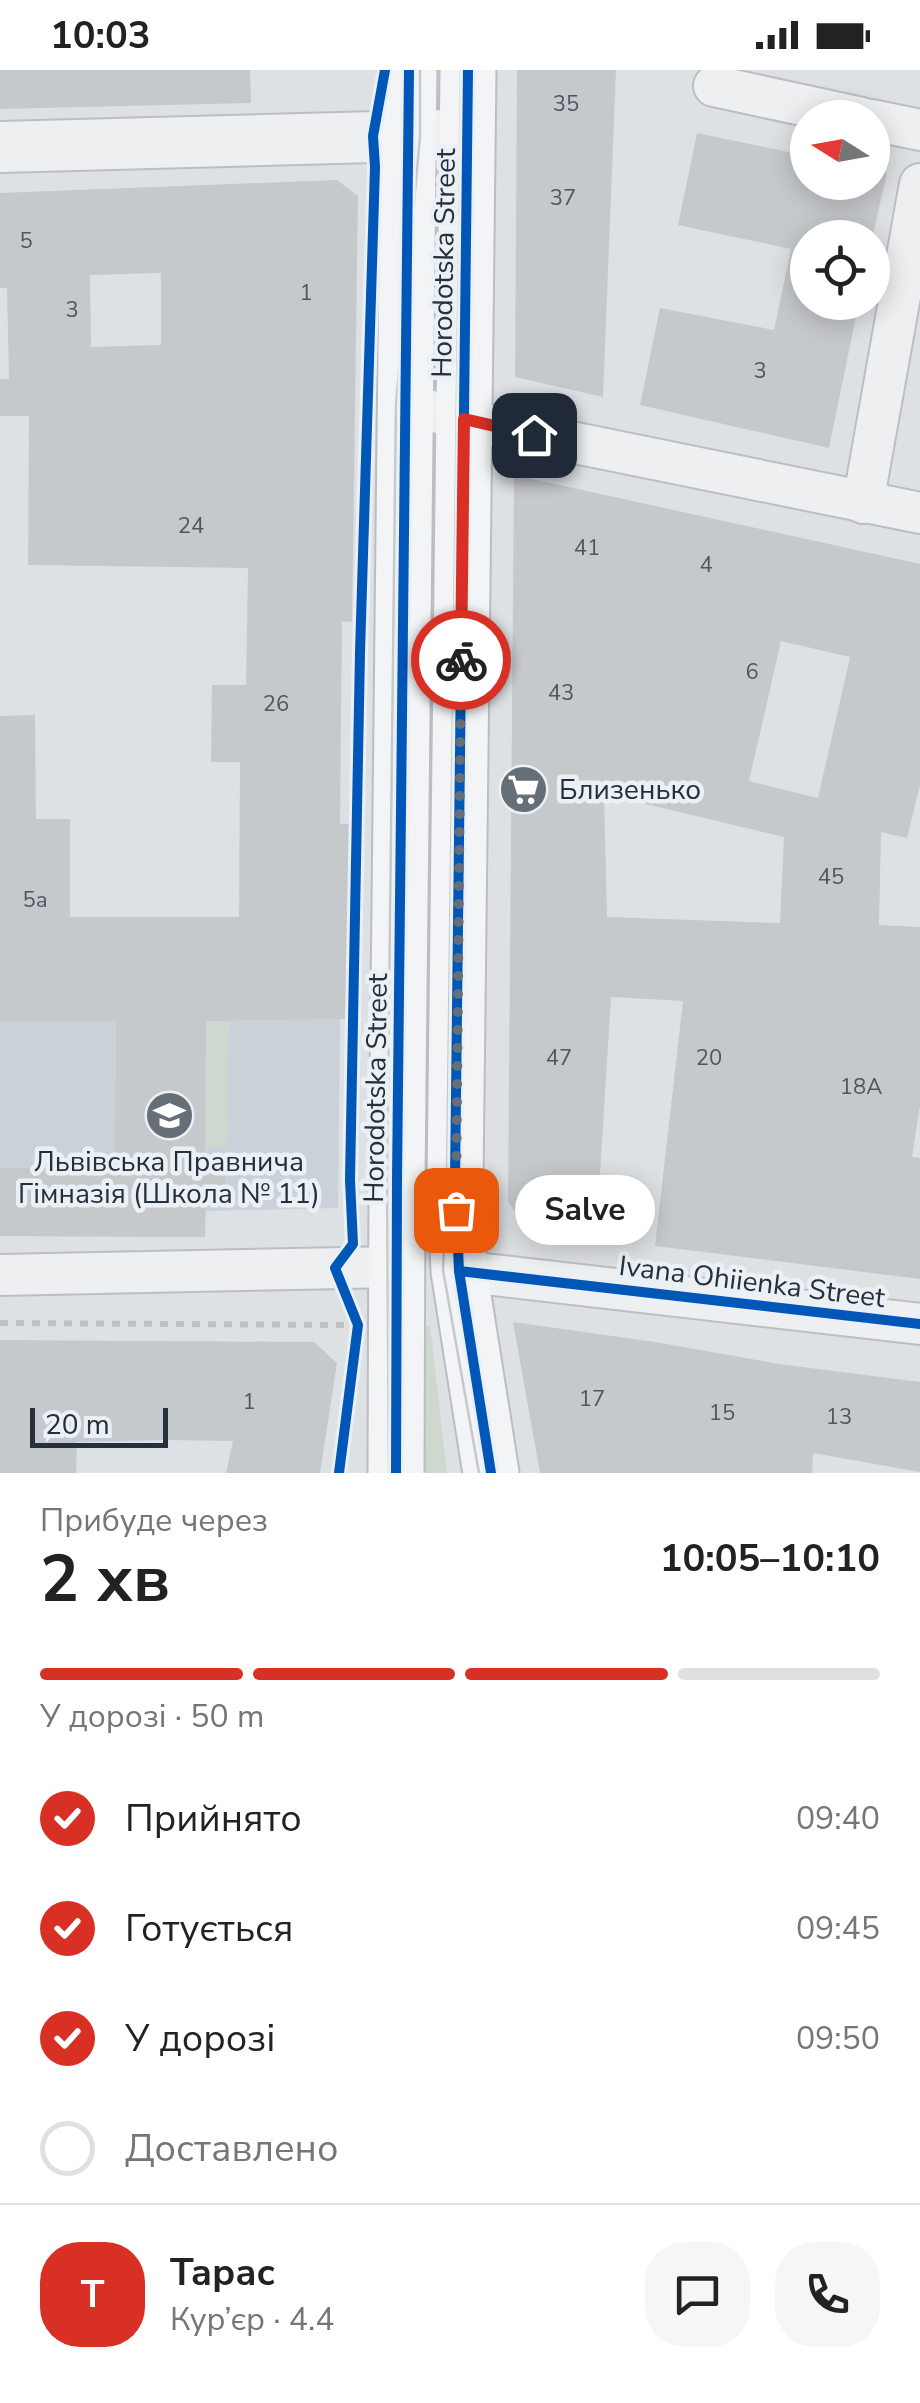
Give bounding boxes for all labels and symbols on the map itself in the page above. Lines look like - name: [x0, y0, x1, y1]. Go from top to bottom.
- house number: 35: [553, 89, 579, 119]
- north arrow: [790, 100, 890, 200]
- street label: Horodotska Street: [423, 148, 465, 378]
- house number: 37: [550, 183, 576, 213]
- house number: 5: [19, 226, 33, 256]
- house number: 1: [299, 278, 313, 308]
- house number: 3: [65, 295, 79, 325]
- house number: 3: [753, 356, 767, 386]
- pin: [492, 393, 577, 478]
- house number: 24: [178, 511, 204, 541]
- house number: 41: [574, 533, 600, 563]
- house number: 4: [699, 550, 713, 580]
- courier: [411, 610, 511, 710]
- house number: 6: [745, 657, 759, 687]
- house number: 43: [548, 678, 574, 708]
- house number: 26: [263, 689, 289, 719]
- supermarket icon: Близенько: [498, 764, 550, 816]
- place label: Близенько: [559, 771, 701, 809]
- house number: 45: [818, 862, 844, 892]
- house number: 5а: [22, 885, 48, 915]
- street label: Horodotska Street: [355, 973, 397, 1203]
- house number: 47: [546, 1043, 572, 1073]
- house number: 20: [696, 1043, 722, 1073]
- house number: 18А: [840, 1072, 882, 1102]
- school or university icon: Львівська Правнича Гімназія (Школа № 11): [143, 1089, 195, 1141]
- place label: Львівська Правнича Гімназія (Школа № 11): [18, 1143, 320, 1213]
- pin: [414, 1168, 499, 1253]
- callout: Salve: [516, 1175, 656, 1245]
- street label: Ivana Ohiienka Street: [617, 1247, 887, 1317]
- house number: 17: [579, 1384, 605, 1414]
- house number: 1: [242, 1387, 256, 1417]
- house number: 15: [709, 1398, 735, 1428]
- house number: 13: [826, 1402, 852, 1432]
- scale bar: [30, 1403, 168, 1448]

